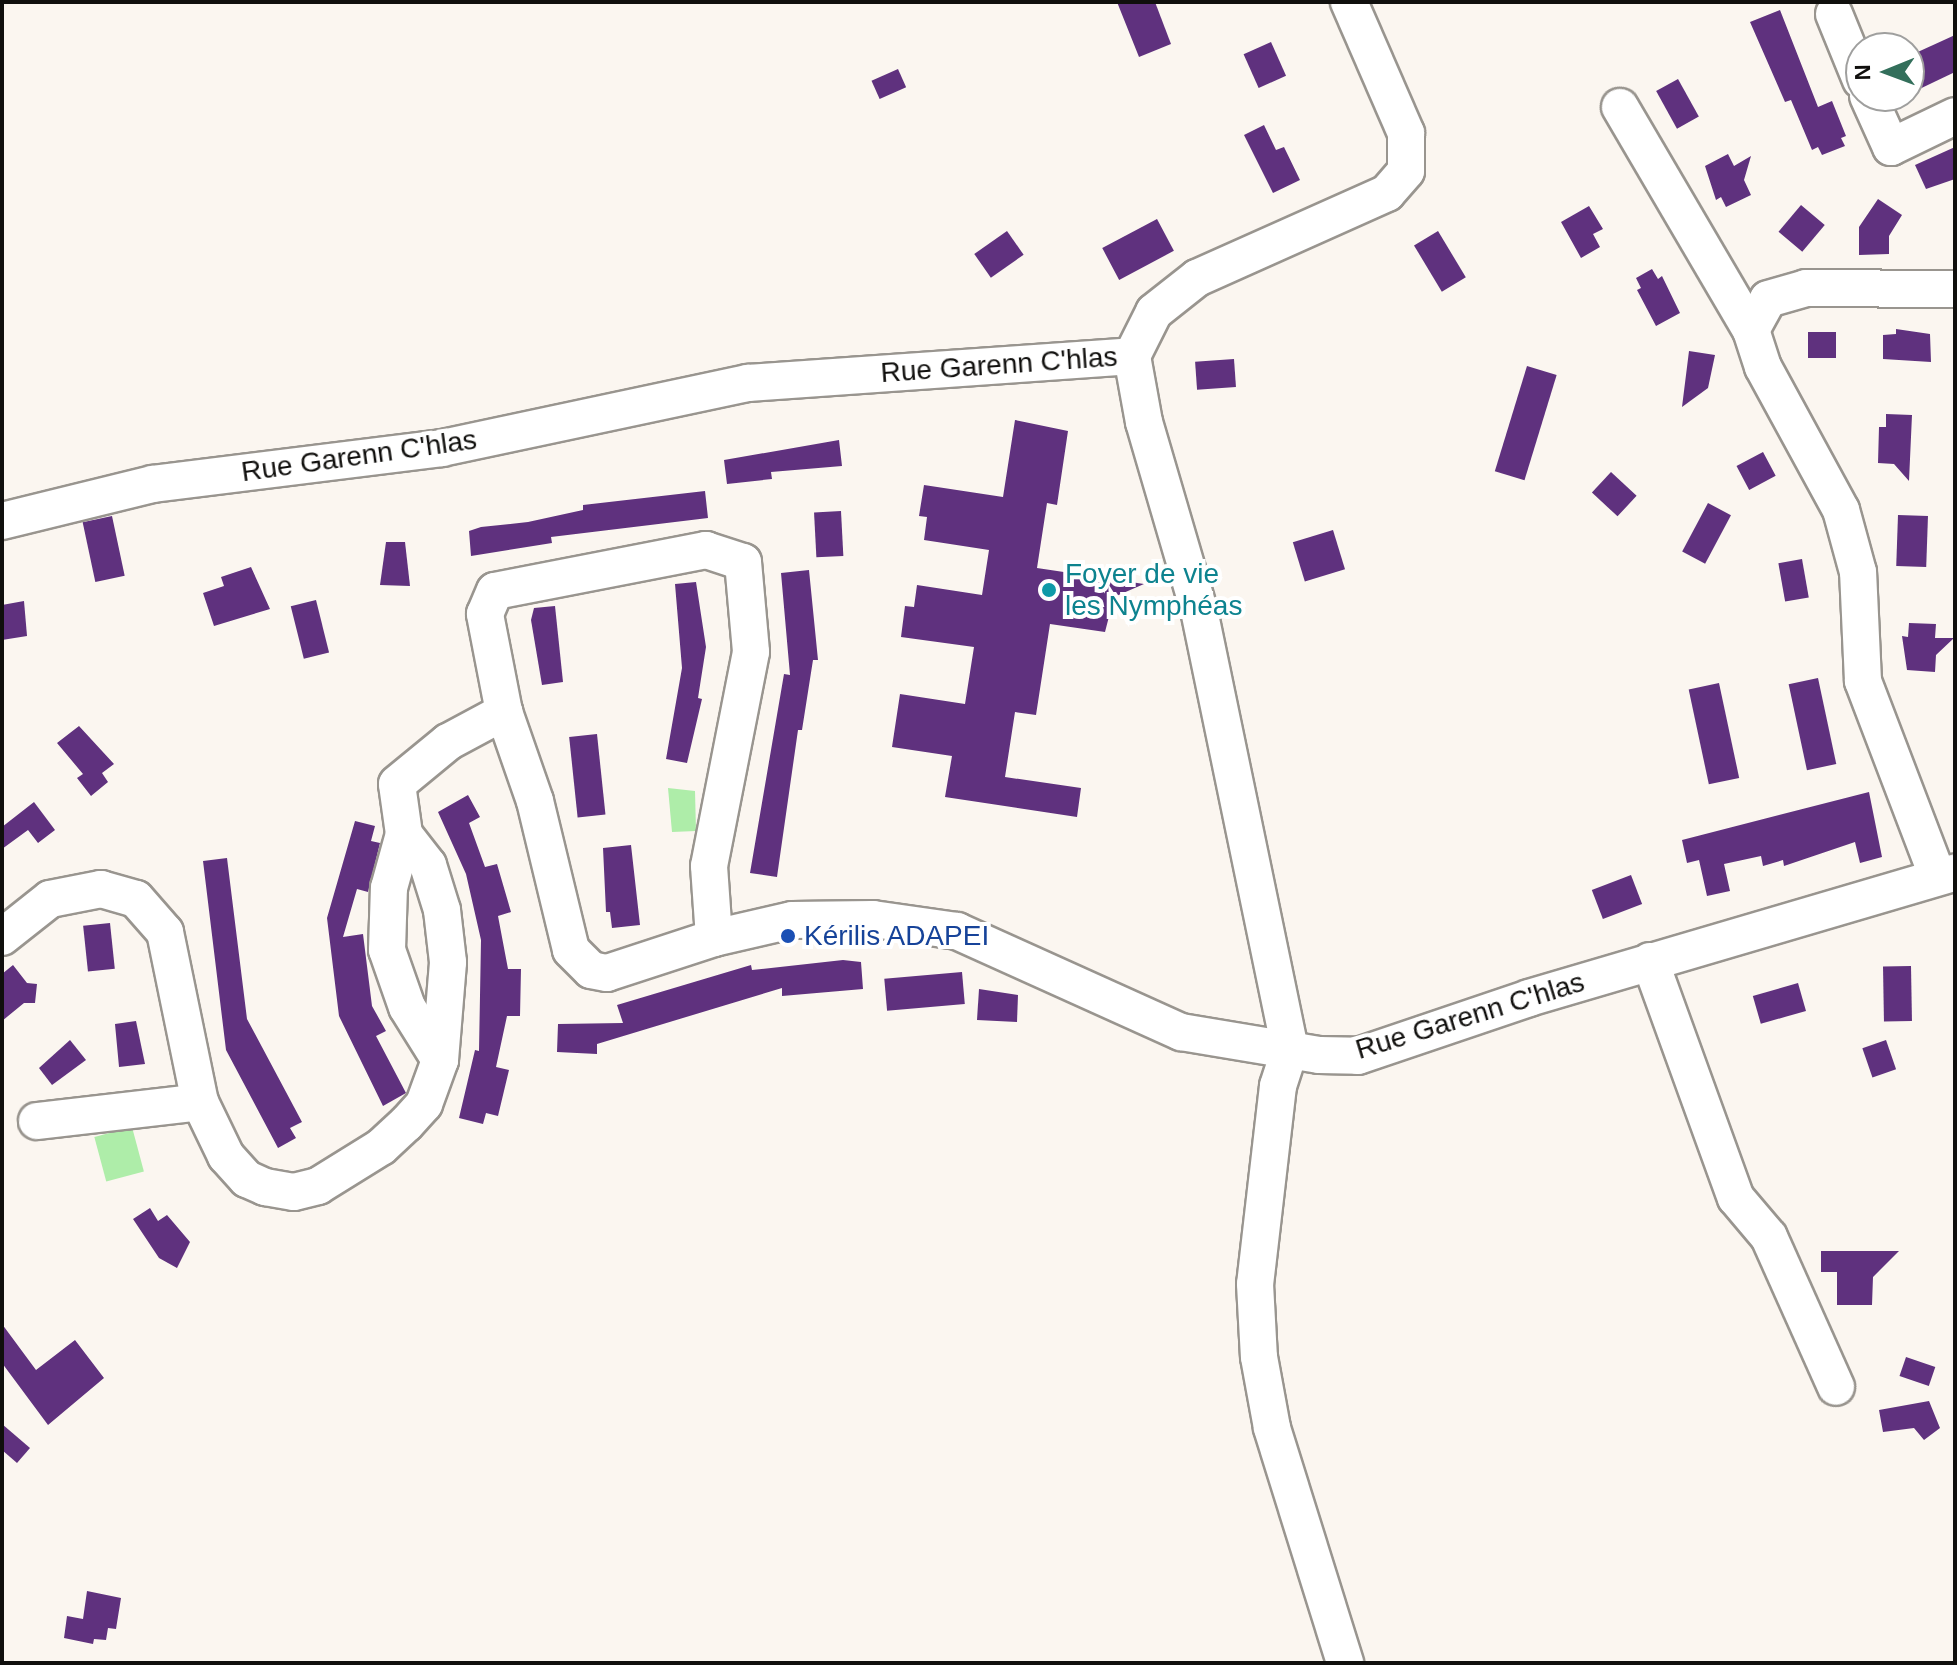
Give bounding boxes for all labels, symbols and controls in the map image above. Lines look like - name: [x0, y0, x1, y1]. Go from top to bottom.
- north arrow: [1845, 32, 1925, 112]
- text: N: [1850, 64, 1875, 81]
- street label: Rue Garenn C'hlas: [879, 340, 1119, 390]
- street label: Rue Garenn C'hlas: [239, 423, 479, 489]
- place label: Foyer de vie les Nymphéas: [1065, 557, 1242, 623]
- marker: Foyer de vie les Nymphéas: [1040, 581, 1058, 599]
- place label: Kérilis ADAPEI: [804, 919, 991, 953]
- marker: Kérilis ADAPEI: [779, 927, 797, 945]
- street label: Rue Garenn C'hlas: [1352, 965, 1588, 1067]

